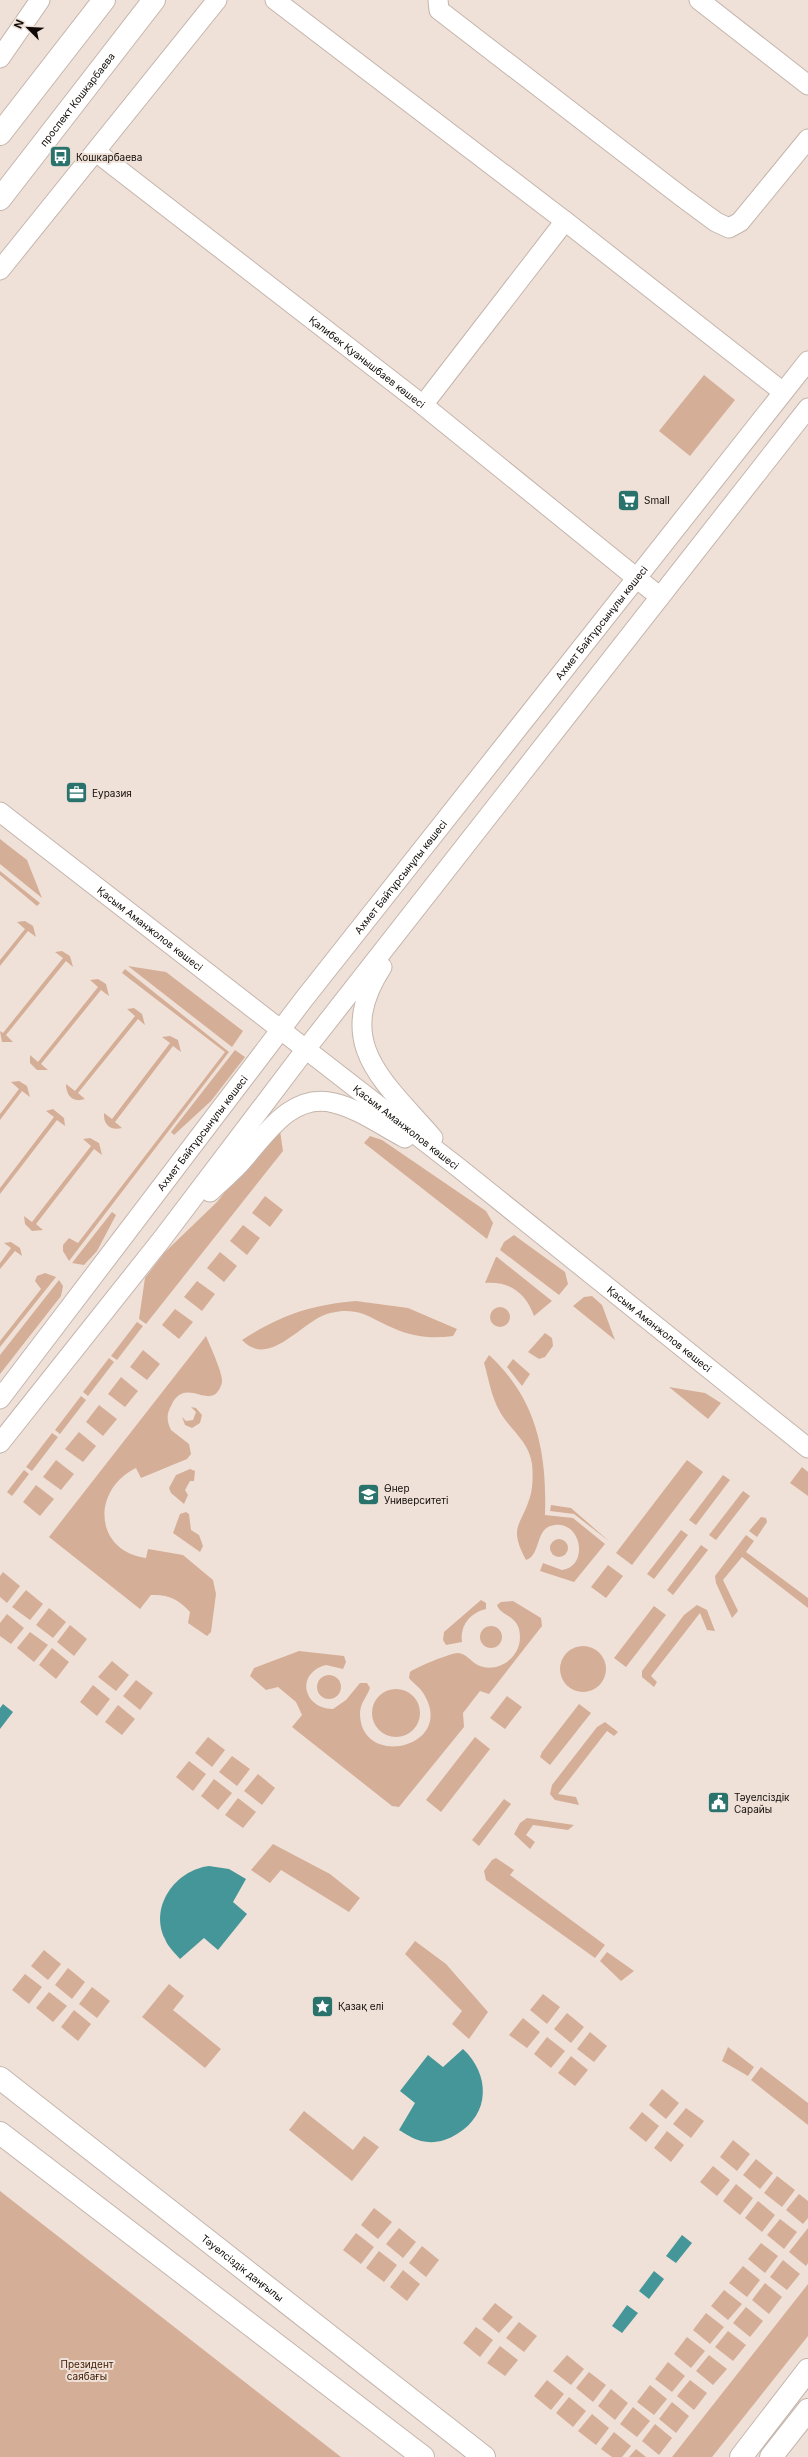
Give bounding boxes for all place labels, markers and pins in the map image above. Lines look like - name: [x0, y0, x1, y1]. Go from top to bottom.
- bus stop icon: Кошкарбаева: [48, 144, 74, 170]
- place label: Кошкарбаева: [76, 151, 142, 163]
- supermarket icon: Small: [615, 487, 641, 513]
- place label: Small: [644, 494, 670, 506]
- office icon: Еуразия: [64, 780, 90, 806]
- place label: Еуразия: [92, 787, 132, 799]
- school or university icon: Өнер Университеті: [355, 1481, 381, 1507]
- place label: Өнер Университеті: [384, 1482, 449, 1506]
- public building icon: Тәуелсіздік Сарайы: [705, 1790, 731, 1816]
- place label: Тәуелсіздік Сарайы: [734, 1791, 790, 1815]
- place icon: Қазақ елі: [310, 1993, 336, 2019]
- place label: Қазақ елі: [338, 2000, 384, 2012]

